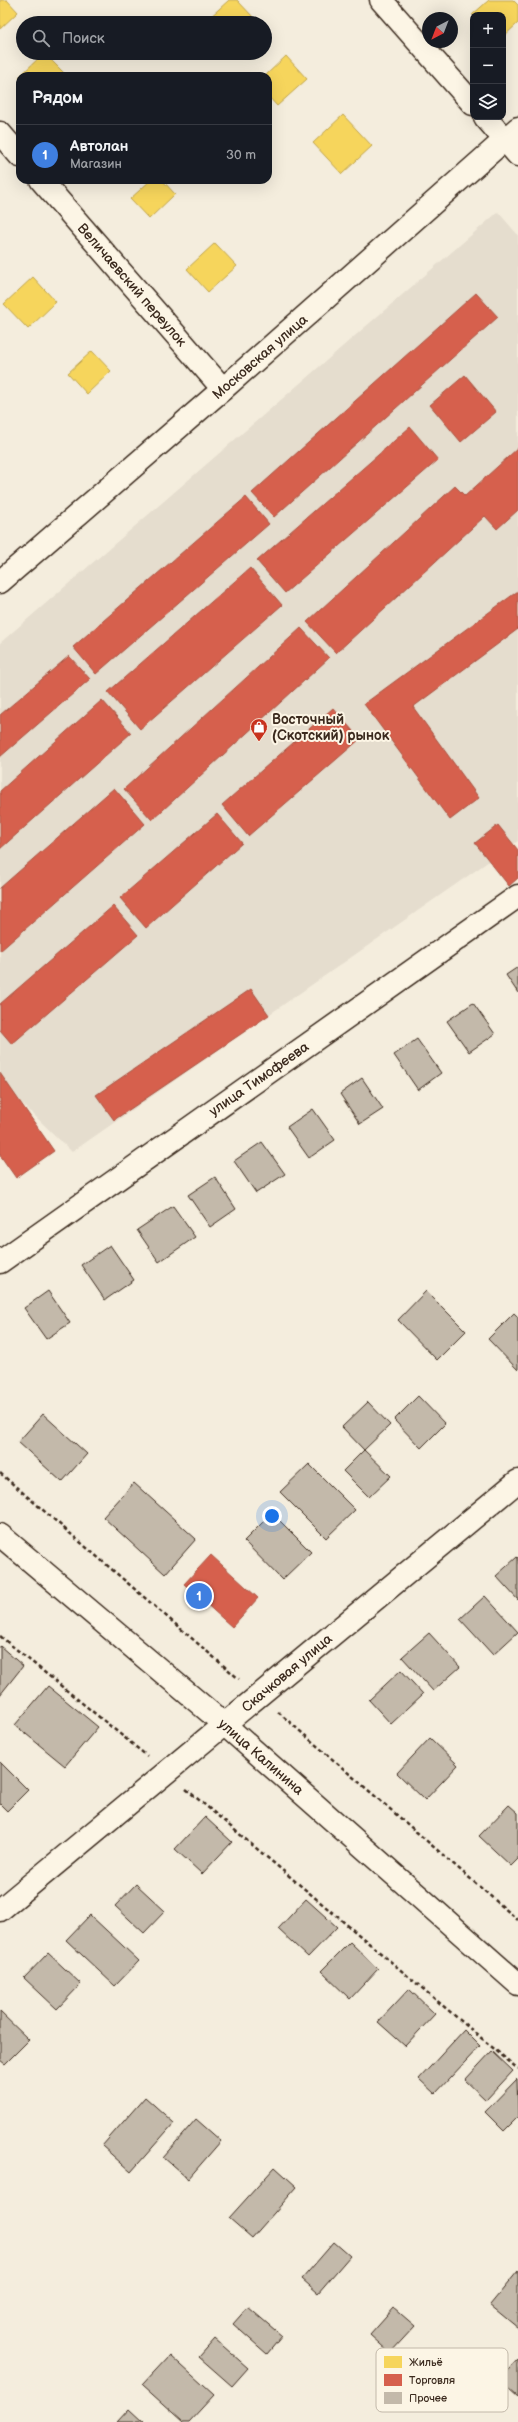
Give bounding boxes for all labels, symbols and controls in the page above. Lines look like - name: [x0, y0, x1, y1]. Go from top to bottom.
- north arrow: [422, 12, 458, 48]
- map controls: [470, 12, 506, 120]
- button: +: [470, 12, 506, 48]
- search box: [16, 16, 272, 60]
- icon: search: [30, 27, 52, 49]
- text: Поиск: [62, 29, 105, 48]
- button: −: [470, 48, 506, 84]
- button: layers: [470, 84, 506, 120]
- text: Рядом: [32, 88, 83, 108]
- text: Автолан: [70, 137, 128, 156]
- text: 1: [42, 147, 48, 163]
- text: 30 m: [226, 147, 256, 163]
- text: Магазин: [70, 156, 122, 172]
- street label: Величаевский переулок: [74, 220, 191, 351]
- street label: Московская улица: [209, 311, 312, 403]
- place label: Восточный (Скотский) рынок: [272, 711, 390, 744]
- shop icon: Восточный (Скотский) рынок: [249, 717, 269, 742]
- street label: улица Тимофеева: [206, 1038, 313, 1120]
- your location: [262, 1506, 282, 1526]
- pin: 1: [186, 1581, 212, 1611]
- street label: Скачковая улица: [238, 1630, 336, 1716]
- street label: улица Калинина: [215, 1715, 308, 1799]
- legend: [376, 2348, 508, 2412]
- text: Жильё: [409, 2356, 443, 2369]
- text: Торговля: [409, 2374, 455, 2387]
- text: Прочее: [409, 2392, 447, 2405]

